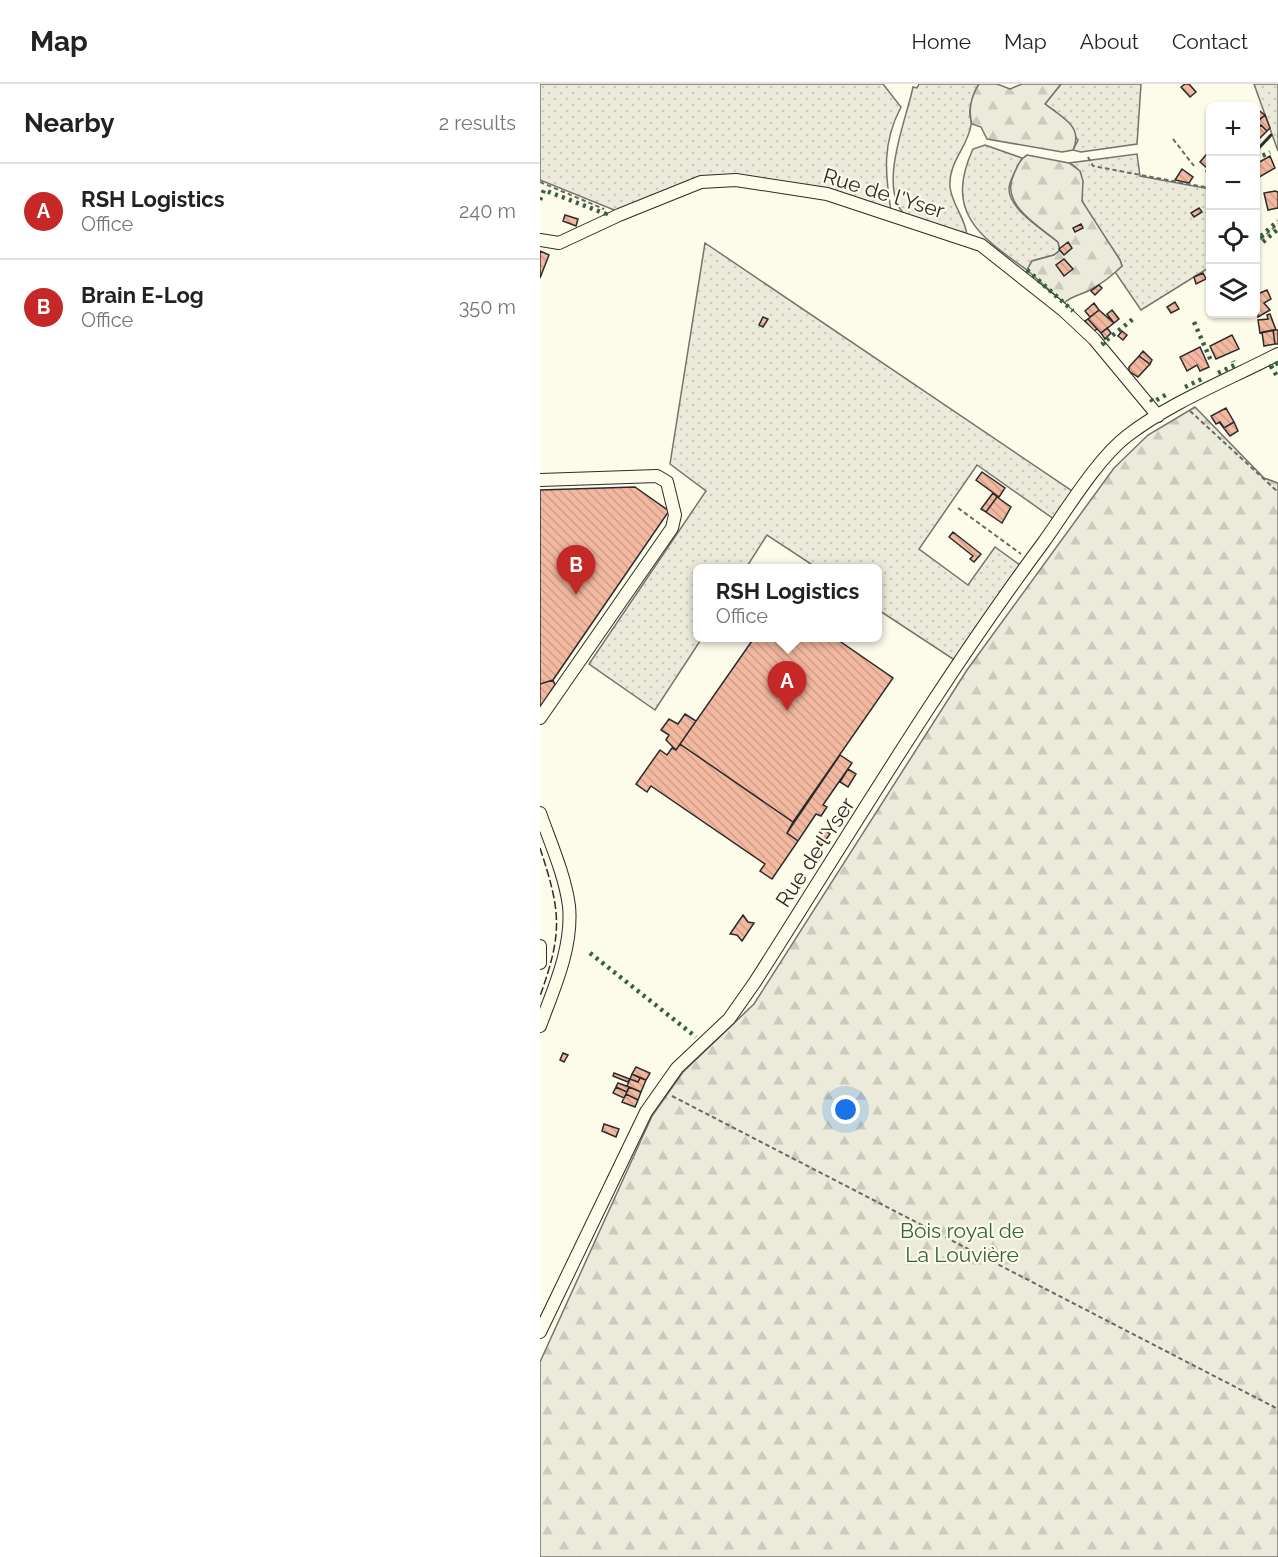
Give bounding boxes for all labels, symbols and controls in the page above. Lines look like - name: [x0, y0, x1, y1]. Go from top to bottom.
- text: Map: [30, 25, 88, 58]
- text: Home: [912, 29, 971, 54]
- text: Map: [1004, 29, 1047, 54]
- text: About: [1080, 29, 1139, 54]
- text: Contact: [1172, 29, 1248, 54]
- map controls: [1206, 102, 1260, 318]
- button: +: [1206, 102, 1260, 156]
- text: Nearby: [24, 108, 114, 138]
- text: 2 results: [439, 111, 516, 135]
- button: −: [1206, 156, 1260, 210]
- street label: Rue de l'Yser: [820, 163, 948, 223]
- text: RSH Logistics: [81, 186, 225, 212]
- text: A: [37, 199, 50, 223]
- text: 240 m: [459, 199, 516, 223]
- button: locate: [1206, 210, 1260, 264]
- text: Office: [81, 212, 133, 236]
- button: layers: [1206, 264, 1260, 318]
- text: Brain E-Log: [81, 282, 204, 308]
- text: B: [37, 295, 50, 319]
- text: 350 m: [459, 295, 516, 319]
- text: Office: [81, 308, 133, 332]
- pin: B: [556, 546, 596, 595]
- popup: [693, 564, 882, 642]
- text: RSH Logistics: [716, 578, 859, 604]
- text: Office: [716, 604, 768, 628]
- pin: A: [768, 662, 806, 711]
- street label: Rue de l'Yser: [770, 792, 860, 911]
- your location: [831, 1095, 860, 1124]
- park label: Bois royal de La Louvière: [900, 1218, 1024, 1267]

